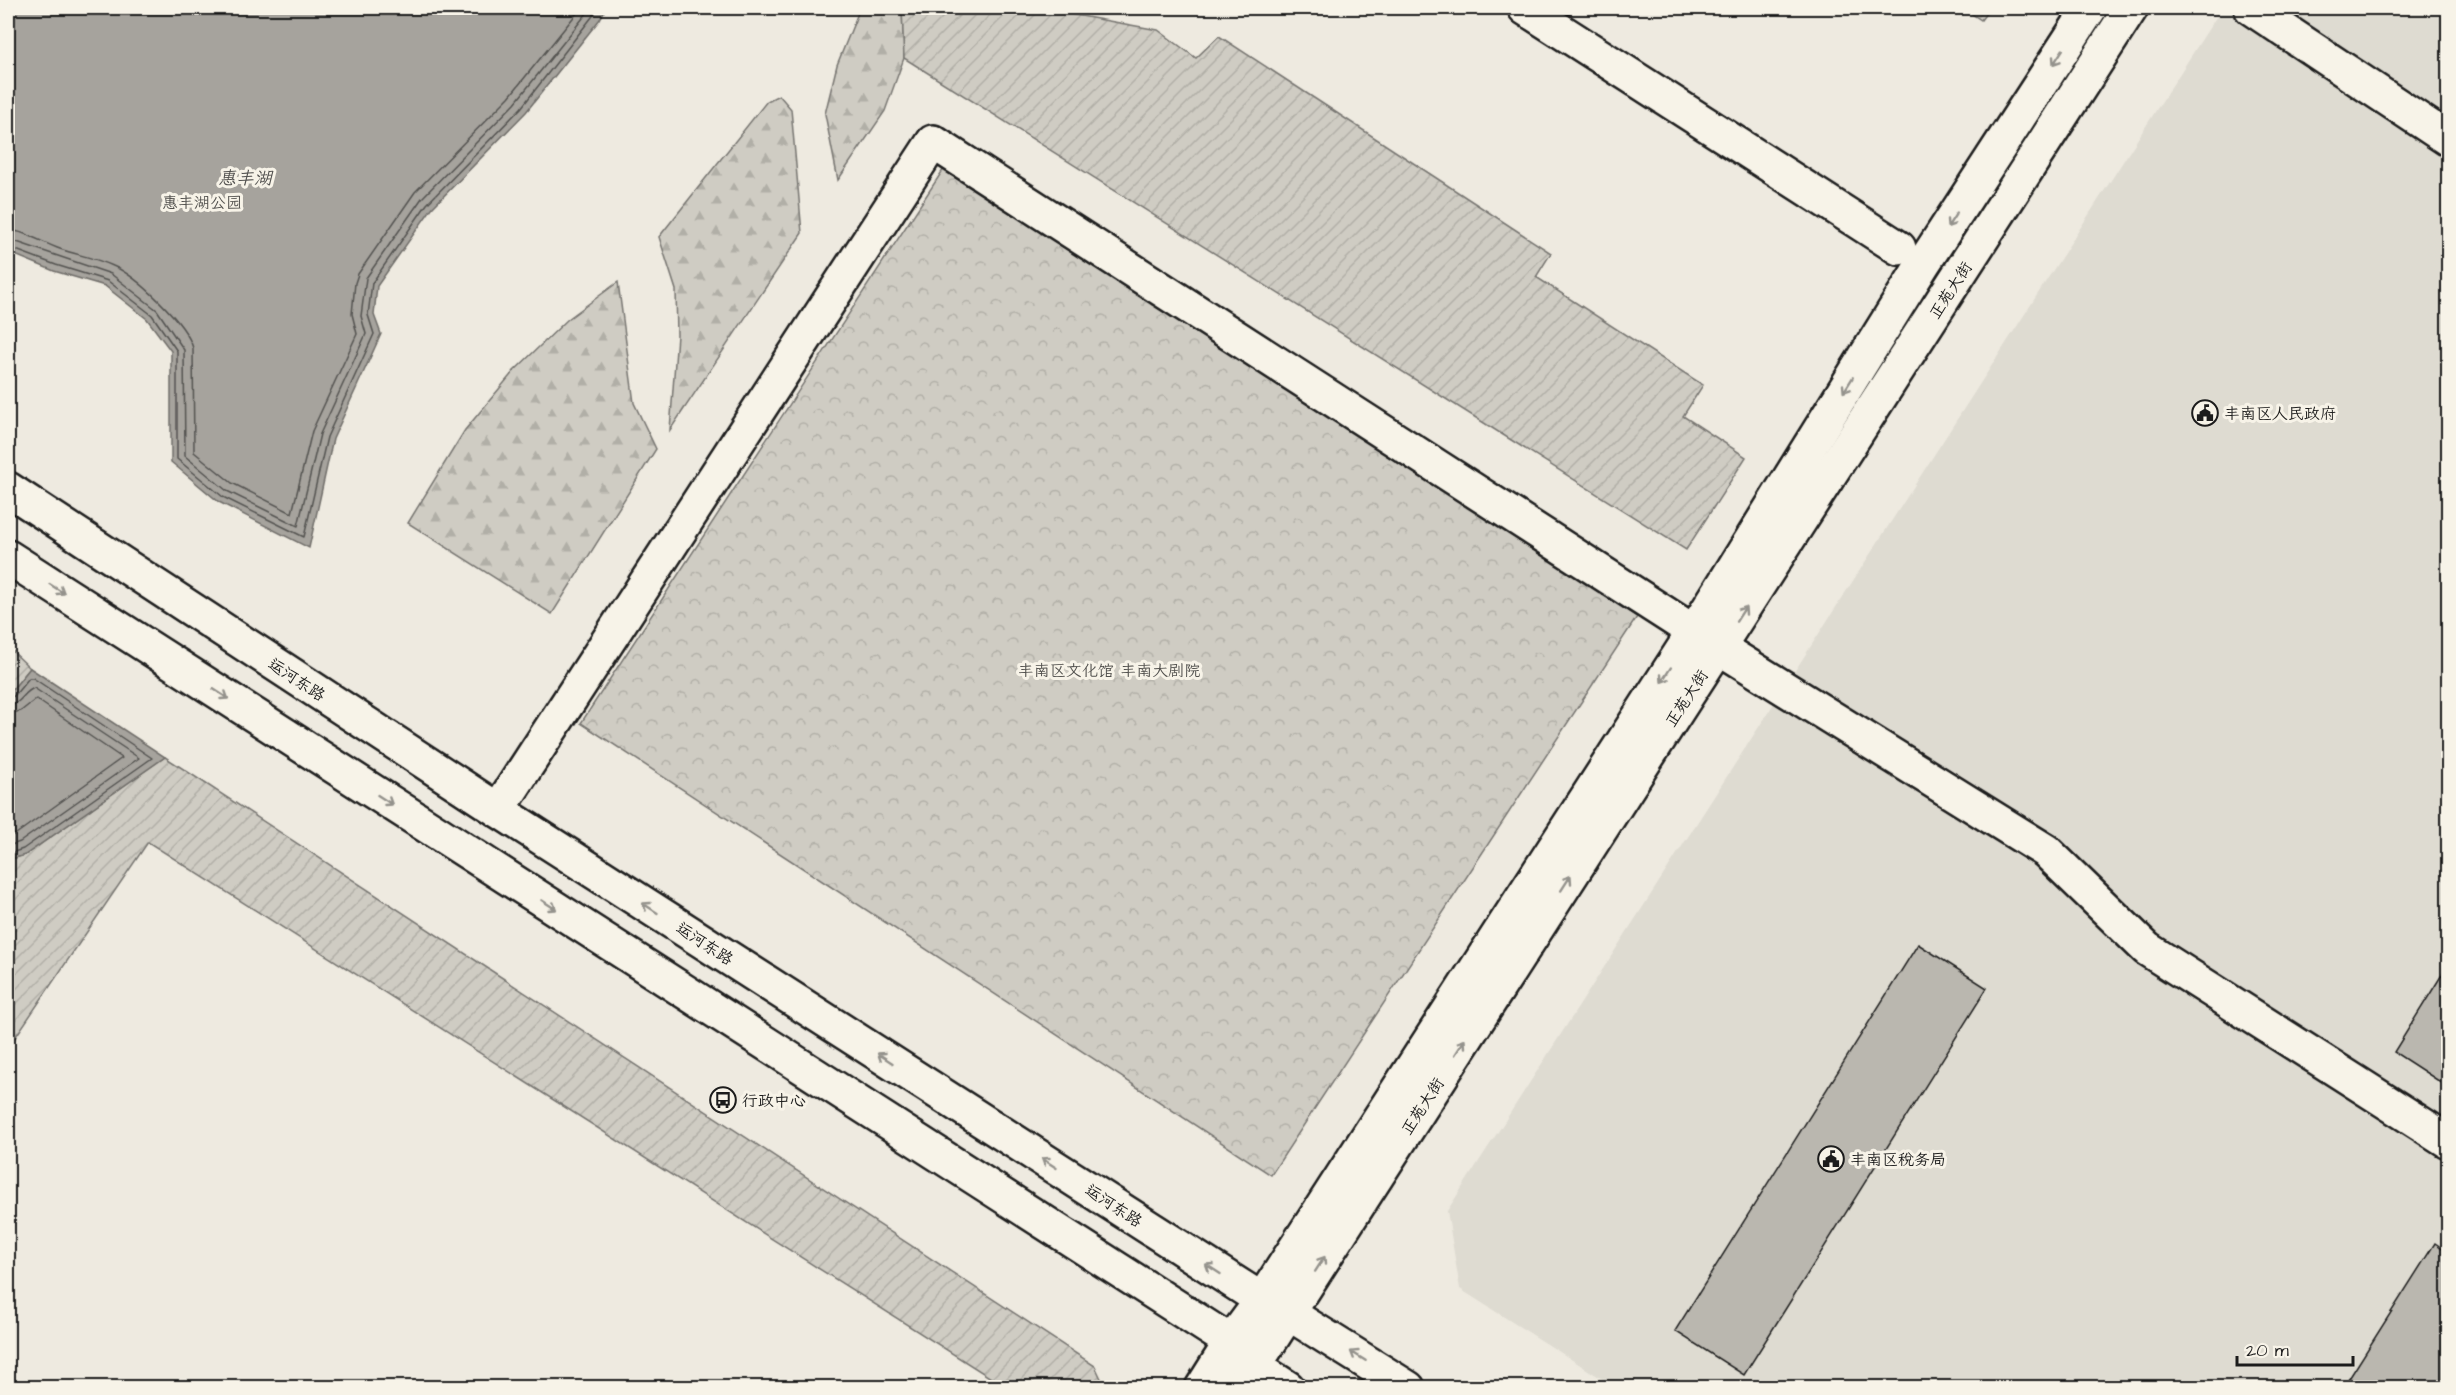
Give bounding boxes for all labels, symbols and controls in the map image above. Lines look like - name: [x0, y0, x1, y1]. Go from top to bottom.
- one-way arrow: [2052, 48, 2065, 65]
- water label: 惠丰湖: [218, 166, 274, 191]
- park label: 惠丰湖公园: [162, 192, 242, 214]
- one-way arrow: [1946, 211, 1958, 228]
- street label: 正苑大街: [1924, 258, 1977, 323]
- one-way arrow: [1841, 376, 1853, 393]
- public building icon: 丰南区人民政府: [2190, 398, 2220, 428]
- place label: 丰南区人民政府: [2224, 403, 2336, 425]
- one-way arrow: [48, 583, 65, 595]
- one-way arrow: [1735, 606, 1747, 623]
- street label: 运河东路: [264, 653, 329, 706]
- park label: 丰南区文化馆 丰南大剧院: [1018, 660, 1200, 682]
- street label: 正苑大街: [1660, 666, 1713, 731]
- one-way arrow: [1660, 666, 1672, 683]
- one-way arrow: [212, 689, 229, 701]
- one-way arrow: [376, 794, 393, 806]
- one-way arrow: [1560, 875, 1573, 892]
- one-way arrow: [540, 899, 557, 911]
- one-way arrow: [642, 902, 659, 914]
- street label: 运河东路: [672, 917, 737, 970]
- one-way arrow: [1455, 1039, 1467, 1056]
- one-way arrow: [877, 1052, 894, 1064]
- street label: 正苑大街: [1396, 1074, 1449, 1139]
- bus stop icon: 行政中心: [708, 1085, 738, 1115]
- place label: 行政中心: [742, 1090, 806, 1112]
- public building icon: 丰南区税务局: [1816, 1144, 1846, 1174]
- place label: 丰南区税务局: [1850, 1149, 1946, 1171]
- one-way arrow: [1041, 1157, 1058, 1169]
- street label: 运河东路: [1081, 1179, 1146, 1232]
- one-way arrow: [1315, 1256, 1327, 1273]
- one-way arrow: [1205, 1262, 1222, 1274]
- scale bar: [2237, 1329, 2352, 1367]
- text: 20 m: [2246, 1338, 2289, 1363]
- one-way arrow: [1350, 1350, 1367, 1362]

